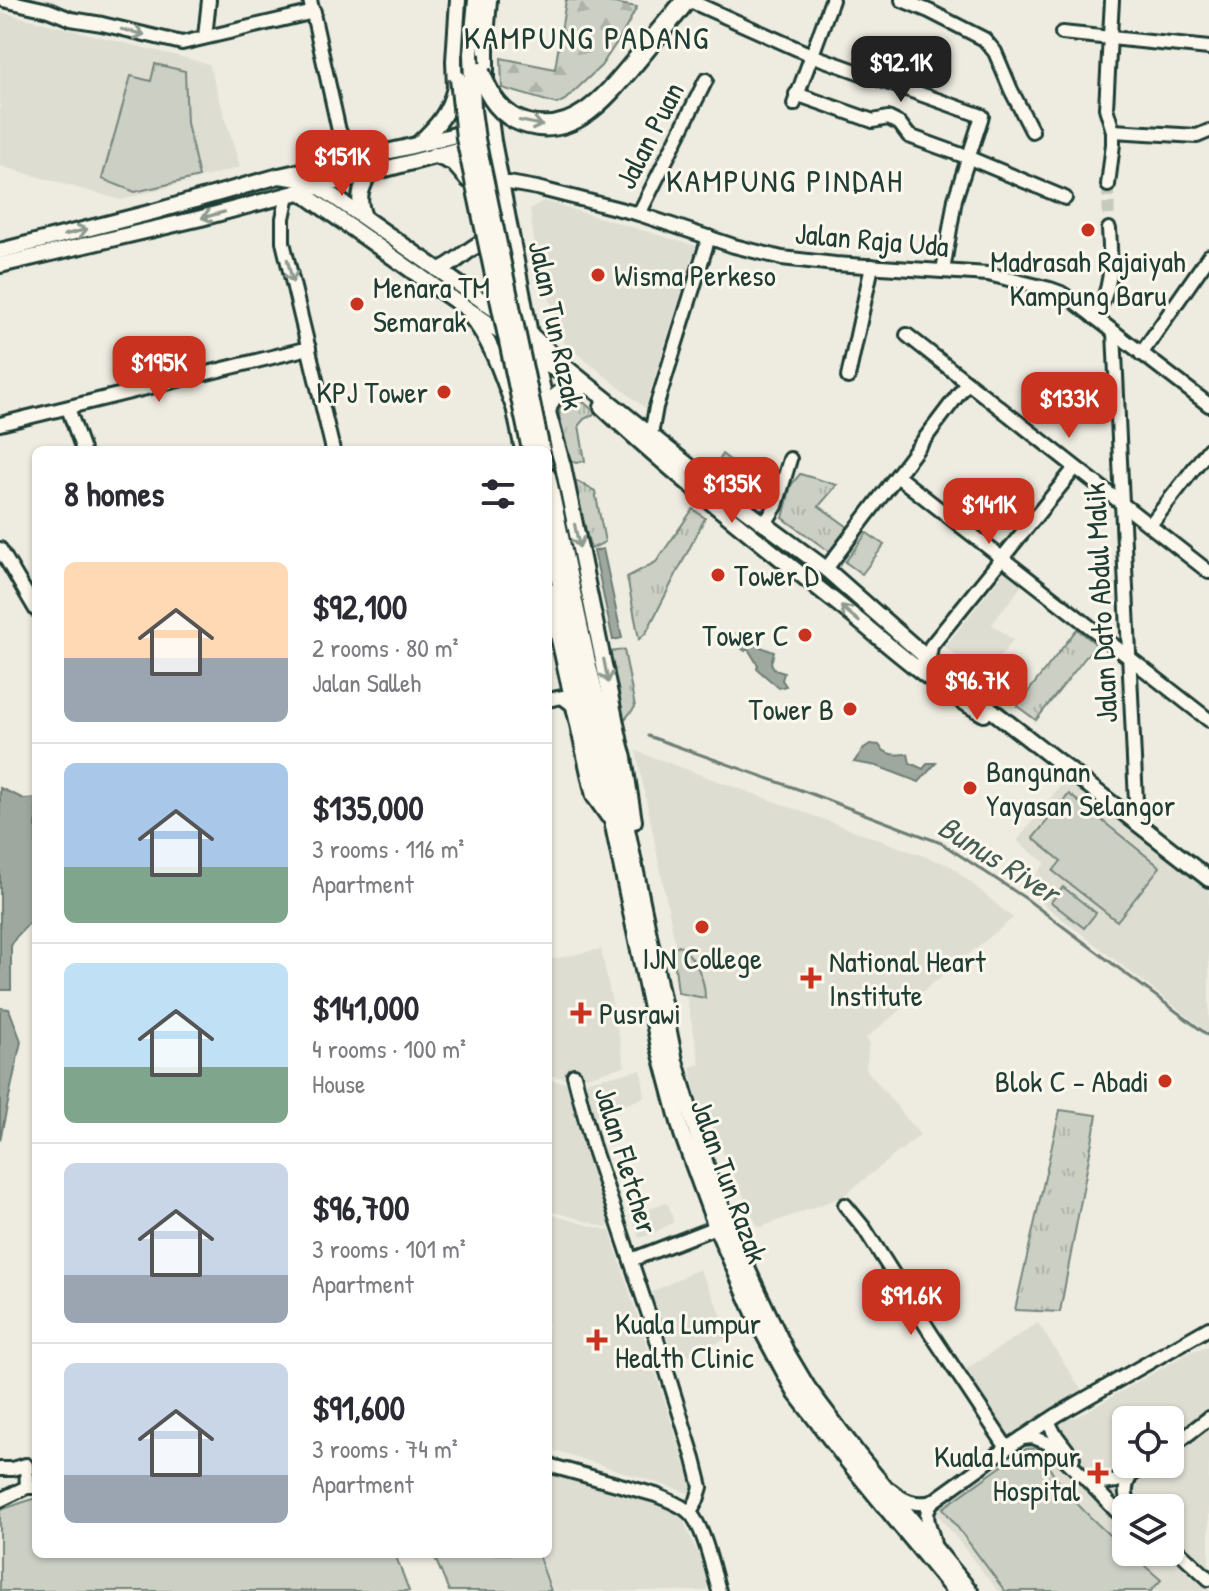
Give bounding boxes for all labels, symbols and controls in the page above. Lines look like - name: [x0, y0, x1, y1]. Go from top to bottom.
- district label: KAMPUNG PADANG: [464, 16, 710, 59]
- one-way arrow: [120, 25, 146, 40]
- pin: $92.1K: [836, 36, 966, 104]
- text: $92.1K: [869, 44, 933, 79]
- street label: Jalan Puan: [605, 75, 693, 195]
- one-way arrow: [518, 116, 544, 131]
- pin: $151K: [286, 130, 398, 198]
- text: $151K: [314, 138, 370, 173]
- district label: KAMPUNG PINDAH: [666, 159, 904, 202]
- one-way arrow: [201, 208, 227, 223]
- street label: Jalan Raja Uda: [793, 212, 951, 266]
- marker: Madrasah Rajaiyah Kampung Baru: [1079, 221, 1097, 239]
- one-way arrow: [62, 223, 88, 238]
- street label: Jalan Tun Razak: [520, 237, 594, 413]
- place label: Madrasah Rajaiyah Kampung Baru: [990, 241, 1186, 315]
- place label: Wisma Perkeso: [614, 255, 776, 295]
- one-way arrow: [283, 258, 298, 284]
- marker: Wisma Perkeso: [589, 266, 607, 284]
- place label: Menara TM Semarak: [373, 267, 490, 341]
- marker: Menara TM Semarak: [348, 295, 366, 313]
- pin: $195K: [103, 336, 215, 404]
- text: $195K: [131, 344, 187, 379]
- place label: KPJ Tower: [316, 372, 428, 412]
- pin: $133K: [1013, 372, 1125, 440]
- text: $133K: [1039, 380, 1099, 415]
- marker: KPJ Tower: [435, 383, 453, 401]
- pin: $135K: [676, 457, 788, 525]
- text: $135K: [703, 465, 761, 500]
- text: 8 homes: [64, 471, 164, 517]
- icon: filters: [476, 472, 520, 516]
- pin: $141K: [933, 478, 1045, 546]
- street label: Jalan Dato Abdul Malik: [1074, 482, 1126, 724]
- text: $141K: [961, 486, 1017, 521]
- one-way arrow: [570, 523, 585, 549]
- place label: Tower D: [734, 555, 819, 595]
- marker: Tower D: [709, 566, 727, 584]
- text: $92,100: [312, 584, 407, 630]
- icon: home: [128, 594, 224, 690]
- one-way arrow: [840, 605, 861, 623]
- place label: Tower C: [702, 615, 789, 655]
- marker: Tower C: [796, 626, 814, 644]
- text: 2 rooms · 80 m²: [312, 630, 459, 665]
- pin: $96.7K: [912, 654, 1042, 722]
- one-way arrow: [599, 658, 614, 683]
- text: $96.7K: [944, 662, 1010, 697]
- text: Jalan Salleh: [312, 665, 421, 700]
- place label: Tower B: [748, 689, 834, 729]
- marker: Tower B: [841, 700, 859, 718]
- place label: Bangunan Yayasan Selangor: [986, 751, 1176, 825]
- marker: Bangunan Yayasan Selangor: [961, 779, 979, 797]
- text: $135,000: [312, 785, 424, 831]
- icon: home: [128, 795, 224, 891]
- water label: Bunus River: [930, 805, 1071, 915]
- text: 3 rooms · 116 m²: [312, 831, 464, 866]
- text: Apartment: [312, 866, 414, 901]
- marker: IJN College: [693, 918, 711, 936]
- place label: IJN College: [642, 938, 762, 978]
- place label: National Heart Institute: [829, 941, 986, 1015]
- marker: National Heart Institute: [800, 967, 822, 989]
- text: $141,000: [312, 985, 419, 1031]
- place label: Pusrawi: [599, 993, 681, 1033]
- icon: home: [128, 995, 224, 1091]
- marker: Pusrawi: [570, 1002, 592, 1024]
- text: 4 rooms · 100 m²: [312, 1031, 466, 1066]
- place label: Blok C - Abadi: [995, 1061, 1149, 1101]
- text: House: [312, 1066, 365, 1101]
- marker: Blok C - Abadi: [1156, 1072, 1174, 1090]
- street label: Jalan Fletcher: [586, 1081, 669, 1239]
- street label: Jalan Tun Razak: [682, 1093, 778, 1269]
- text: $96,700: [312, 1185, 409, 1231]
- icon: home: [128, 1195, 224, 1291]
- text: 3 rooms · 101 m²: [312, 1231, 466, 1266]
- text: Apartment: [312, 1266, 414, 1301]
- pin: $91.6K: [846, 1269, 976, 1337]
- text: $91.6K: [880, 1277, 942, 1312]
- place label: Kuala Lumpur Health Clinic: [615, 1303, 761, 1377]
- marker: Kuala Lumpur Health Clinic: [586, 1329, 608, 1351]
- text: $91,600: [312, 1385, 405, 1431]
- icon: home: [128, 1395, 224, 1491]
- map controls: [1112, 1406, 1184, 1566]
- button: locate: [1112, 1406, 1184, 1478]
- text: 3 rooms · 74 m²: [312, 1431, 458, 1466]
- place label: Kuala Lumpur Hospital: [934, 1436, 1080, 1510]
- marker: Kuala Lumpur Hospital: [1087, 1462, 1109, 1484]
- text: Apartment: [312, 1466, 414, 1501]
- button: layers: [1112, 1494, 1184, 1566]

